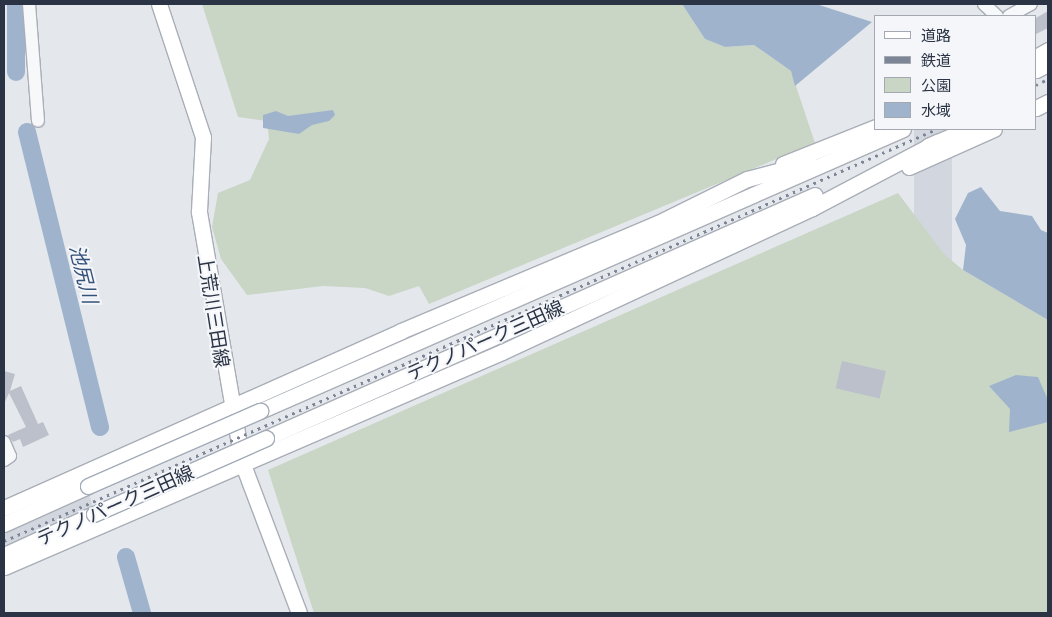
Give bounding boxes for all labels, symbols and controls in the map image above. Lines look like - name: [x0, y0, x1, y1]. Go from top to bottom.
- legend: [874, 15, 1037, 130]
- text: 道路: [921, 26, 951, 44]
- text: 鉄道: [921, 51, 951, 69]
- text: 公園: [921, 76, 951, 94]
- text: 水域: [921, 101, 951, 119]
- water label: 池尻川: [65, 242, 103, 306]
- street label: 上荒川三田線: [194, 253, 234, 369]
- street label: テクノパーク三田線: [402, 295, 568, 385]
- street label: テクノパーク三田線: [32, 460, 198, 550]

